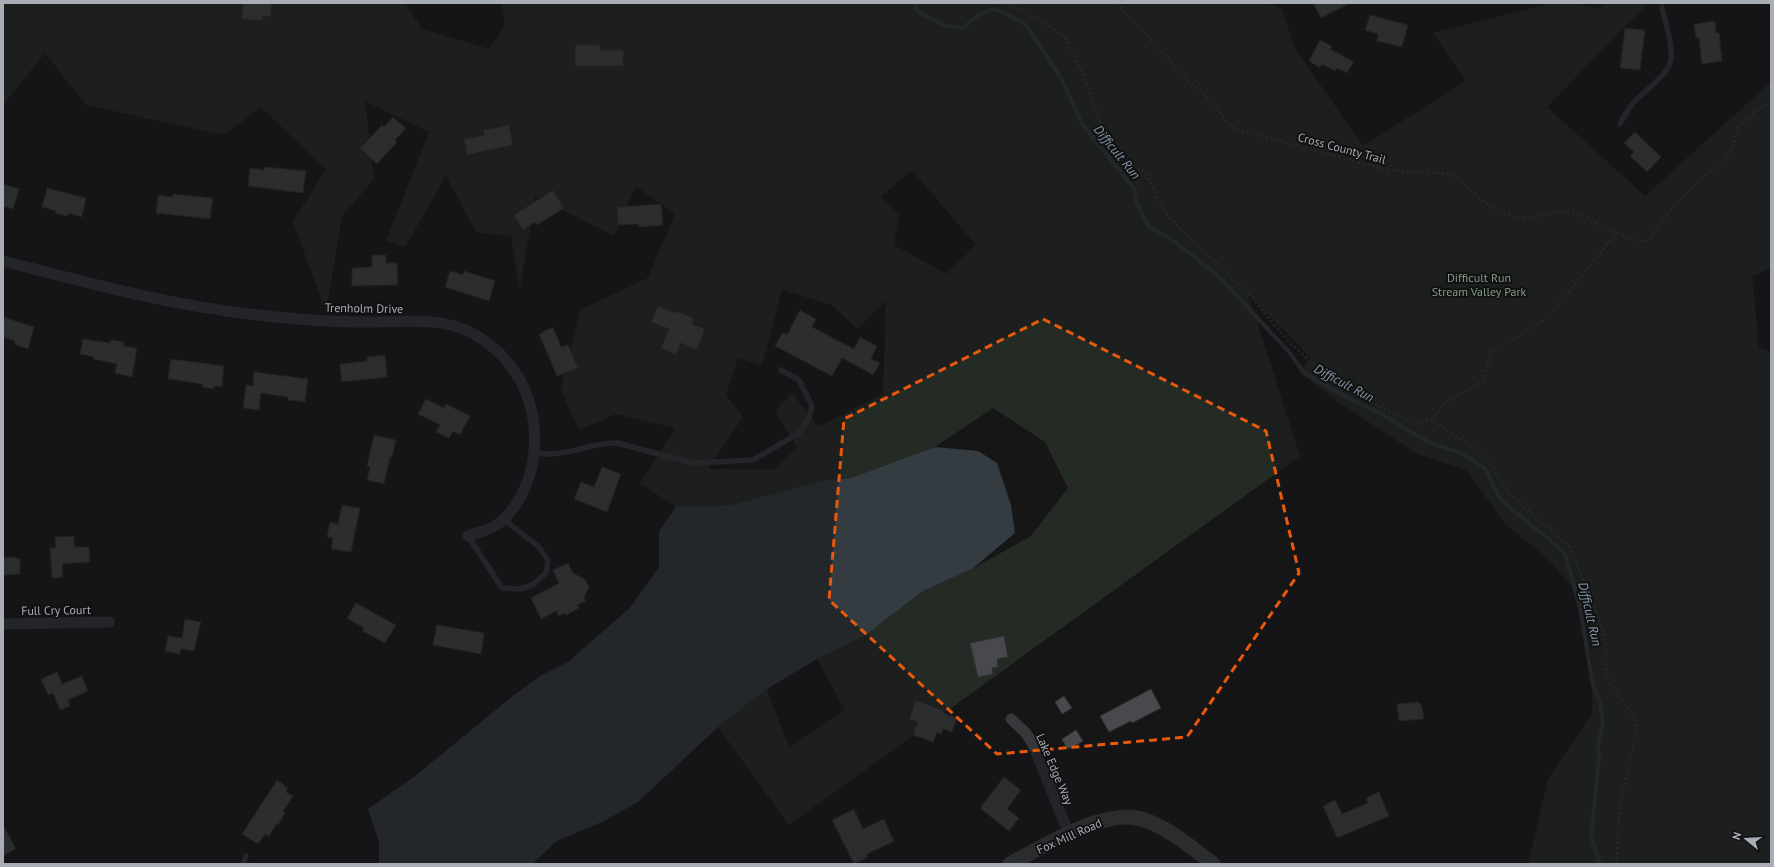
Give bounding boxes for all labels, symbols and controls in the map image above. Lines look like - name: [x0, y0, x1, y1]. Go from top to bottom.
- water label: Difficult Run: [1090, 121, 1144, 183]
- street label: Cross County Trail: [1296, 129, 1388, 167]
- park label: Difficult Run Stream Valley Park: [1432, 270, 1527, 299]
- street label: Trenholm Drive: [325, 300, 403, 316]
- water label: Difficult Run: [1311, 360, 1377, 406]
- water label: Difficult Run: [1574, 580, 1606, 648]
- street label: Full Cry Court: [21, 602, 91, 618]
- street label: Lake Edge Way: [1033, 731, 1077, 807]
- street label: Fox Mill Road: [1034, 815, 1104, 857]
- north arrow: [1726, 819, 1766, 859]
- text: N: [1729, 830, 1744, 842]

